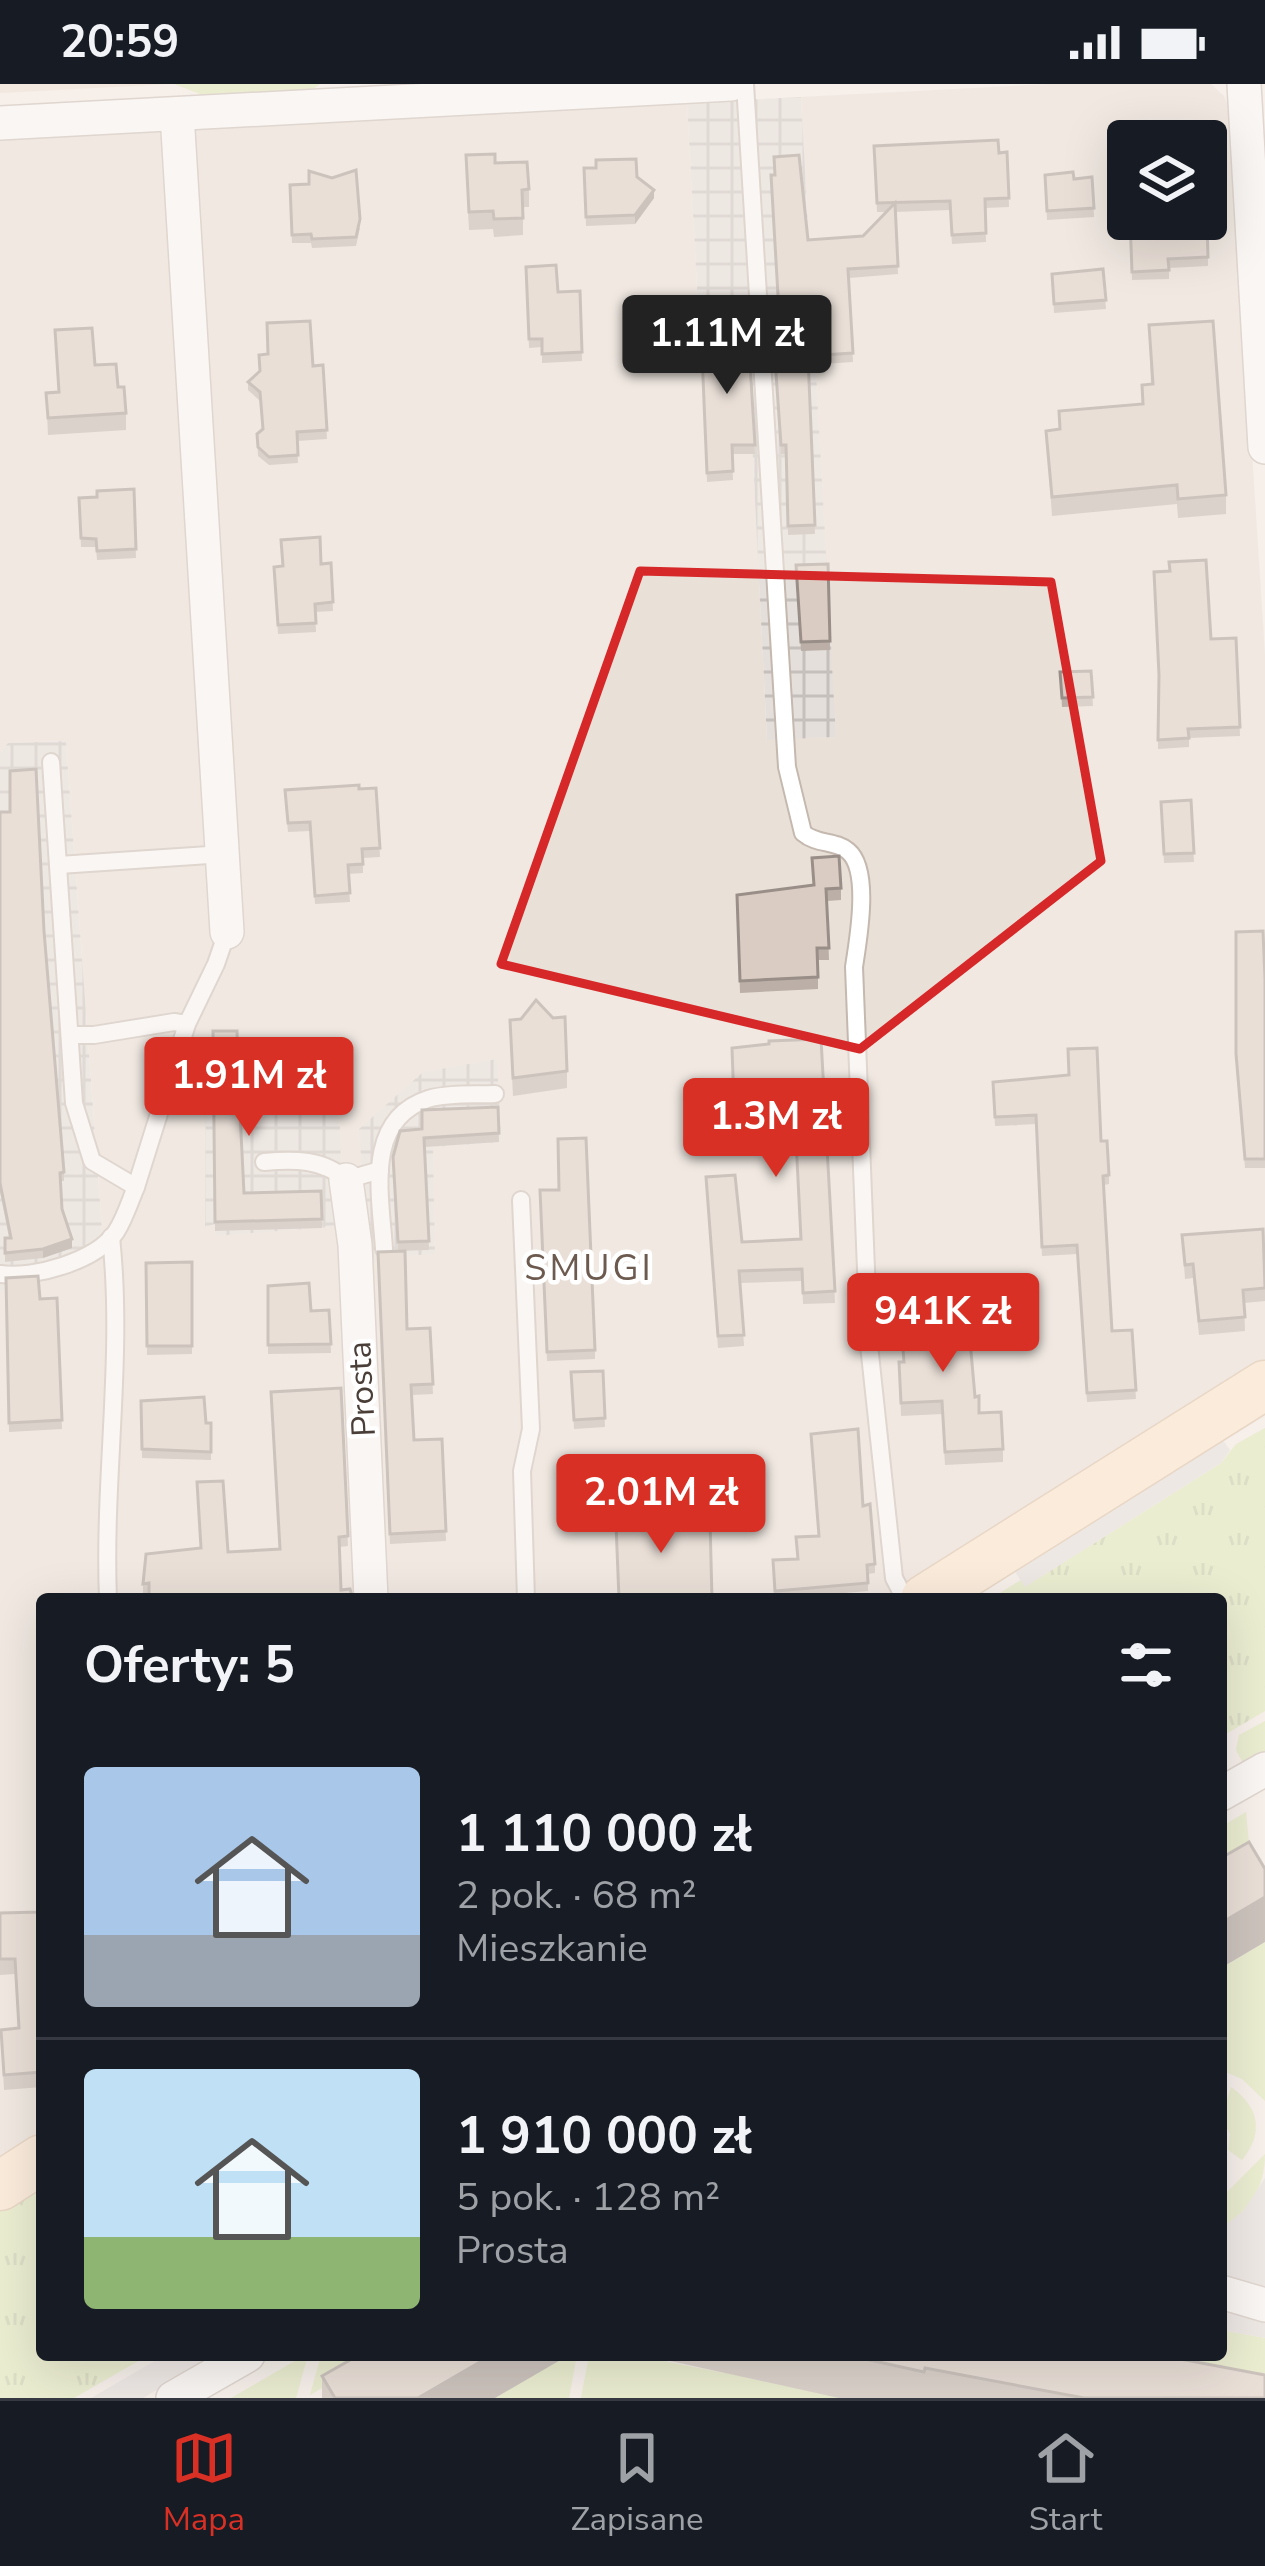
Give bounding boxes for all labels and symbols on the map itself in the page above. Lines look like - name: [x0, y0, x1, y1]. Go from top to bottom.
- pin: 1.11M zł: [603, 295, 851, 397]
- pin: 1.91M zł: [125, 1037, 373, 1139]
- pin: 1.3M zł: [665, 1078, 887, 1180]
- district label: SMUGI: [524, 1244, 654, 1293]
- pin: 941K zł: [832, 1273, 1054, 1375]
- street label: Prosta: [337, 1340, 387, 1438]
- pin: 2.01M zł: [537, 1454, 785, 1556]

